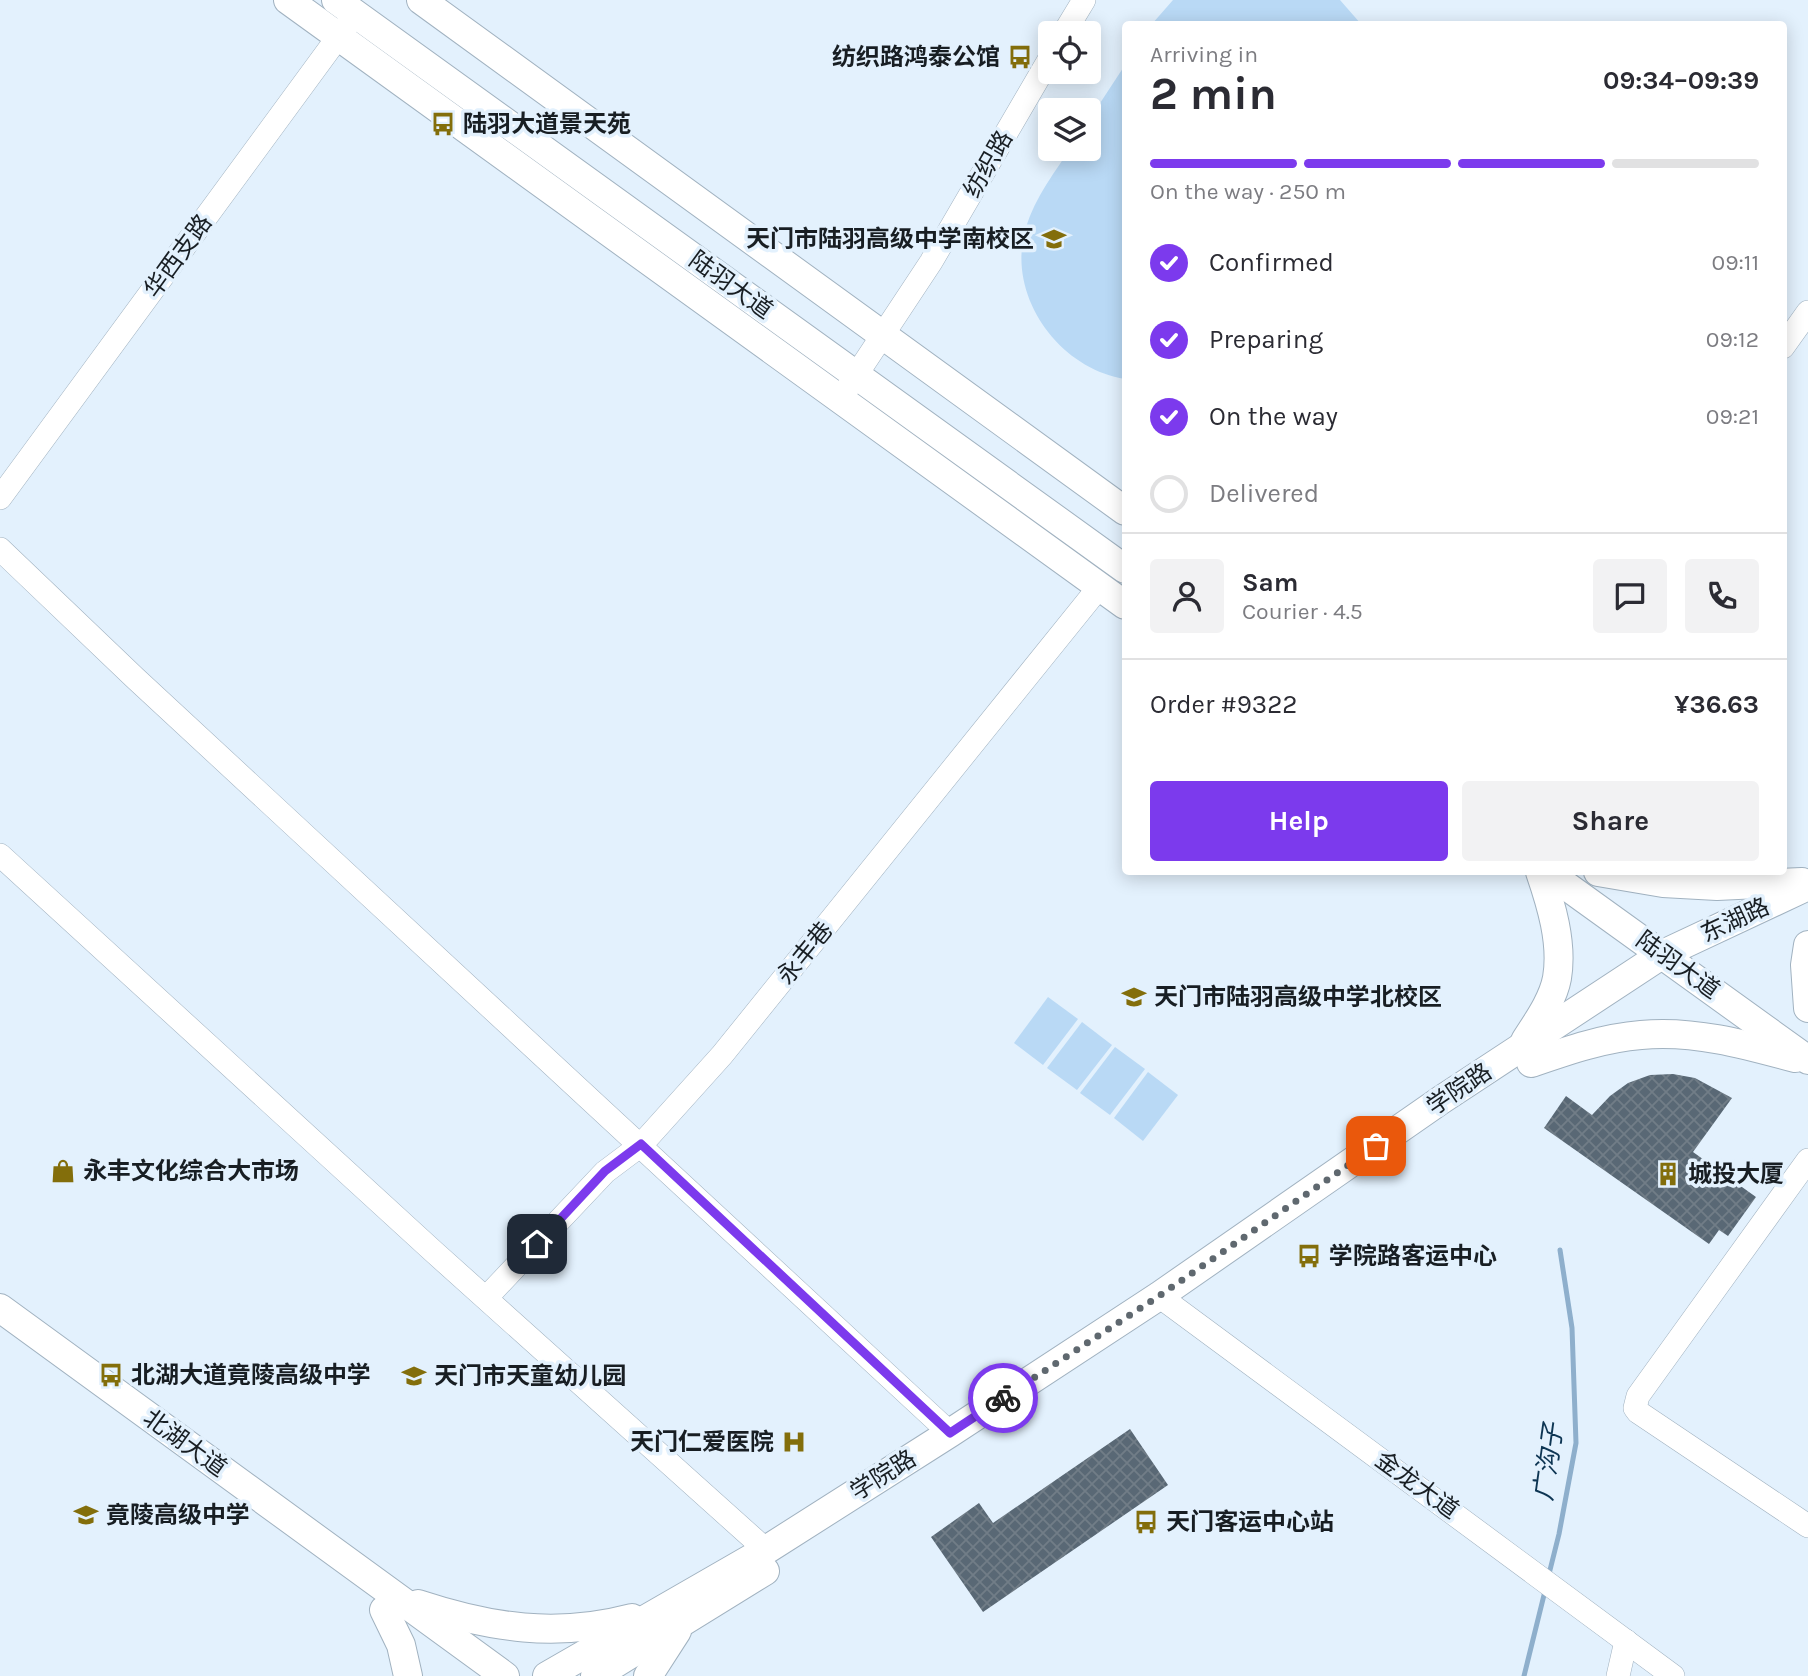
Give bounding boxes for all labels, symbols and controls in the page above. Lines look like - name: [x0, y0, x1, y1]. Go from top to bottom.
- map controls: [1038, 21, 1101, 161]
- button: locate: [1038, 21, 1101, 84]
- text: Arriving in: [1150, 41, 1258, 68]
- place label: 纺织路鸿泰公馆: [832, 43, 1000, 71]
- bus stop icon: 纺织路鸿泰公馆: [1006, 43, 1034, 71]
- text: 09:34–09:39: [1603, 65, 1759, 96]
- text: 2 min: [1150, 67, 1277, 121]
- button: layers: [1038, 98, 1101, 161]
- bus stop icon: 陆羽大道景天苑: [429, 110, 457, 138]
- place label: 陆羽大道景天苑: [463, 110, 631, 138]
- street label: 纺织路: [958, 126, 1018, 202]
- text: On the way · 250 m: [1150, 178, 1346, 205]
- street label: 华西支路: [138, 209, 218, 303]
- place label: 天门市陆羽高级中学南校区: [746, 225, 1034, 253]
- school or university icon: 天门市陆羽高级中学南校区: [1040, 225, 1068, 253]
- icon: check: [1150, 244, 1188, 282]
- street label: 陆羽大道: [684, 245, 778, 325]
- text: Confirmed: [1209, 247, 1334, 278]
- text: 09:11: [1712, 249, 1759, 276]
- icon: check: [1150, 321, 1188, 359]
- text: Preparing: [1209, 324, 1323, 355]
- text: 09:12: [1706, 326, 1759, 353]
- icon: check: [1150, 398, 1188, 436]
- text: On the way: [1209, 401, 1338, 432]
- text: 09:21: [1706, 403, 1759, 430]
- text: Delivered: [1209, 478, 1319, 509]
- button: person: [1150, 559, 1224, 633]
- button: chat: [1593, 559, 1667, 633]
- button: phone: [1685, 559, 1759, 633]
- text: Sam: [1242, 567, 1298, 598]
- text: Courier · 4.5: [1242, 598, 1363, 625]
- text: Order #9322: [1150, 689, 1297, 720]
- text: ¥36.63: [1674, 689, 1759, 720]
- button: Help: [1150, 781, 1448, 861]
- button: Share: [1462, 781, 1759, 861]
- street label: 东湖路: [1696, 892, 1774, 948]
- street label: 永丰巷: [771, 916, 839, 990]
- street label: 陆羽大道: [1631, 925, 1725, 1005]
- school or university icon: 天门市陆羽高级中学北校区: [1120, 983, 1148, 1011]
- place label: 天门市陆羽高级中学北校区: [1154, 983, 1442, 1011]
- street label: 学院路: [1421, 1057, 1497, 1121]
- pin: [1346, 1116, 1406, 1176]
- icon: bag: [1357, 1127, 1395, 1165]
- shop icon: 永丰文化综合大市场: [49, 1157, 77, 1185]
- place label: 永丰文化综合大市场: [83, 1157, 299, 1185]
- building icon: 城投大厦: [1654, 1160, 1682, 1188]
- place label: 城投大厦: [1688, 1160, 1784, 1188]
- pin: [507, 1214, 567, 1274]
- icon: home: [518, 1225, 556, 1263]
- bus stop icon: 学院路客运中心: [1295, 1242, 1323, 1270]
- place label: 学院路客运中心: [1329, 1242, 1497, 1270]
- bus stop icon: 北湖大道竟陵高级中学: [97, 1361, 125, 1389]
- place label: 北湖大道竟陵高级中学: [131, 1361, 371, 1389]
- school or university icon: 天门市天童幼儿园: [400, 1362, 428, 1390]
- place label: 天门市天童幼儿园: [434, 1362, 626, 1390]
- courier: [968, 1363, 1038, 1433]
- icon: bike: [984, 1379, 1022, 1417]
- street label: 北湖大道: [138, 1403, 232, 1483]
- water label: 广沟子: [1528, 1419, 1570, 1503]
- place label: 天门仁爱医院: [630, 1428, 774, 1456]
- hospital icon: 天门仁爱医院: [780, 1428, 808, 1456]
- street label: 学院路: [845, 1444, 921, 1506]
- street label: 金龙大道: [1370, 1445, 1464, 1525]
- school or university icon: 竟陵高级中学: [72, 1501, 100, 1529]
- place label: 竟陵高级中学: [106, 1501, 250, 1529]
- bus stop icon: 天门客运中心站: [1132, 1508, 1160, 1536]
- place label: 天门客运中心站: [1166, 1508, 1334, 1536]

